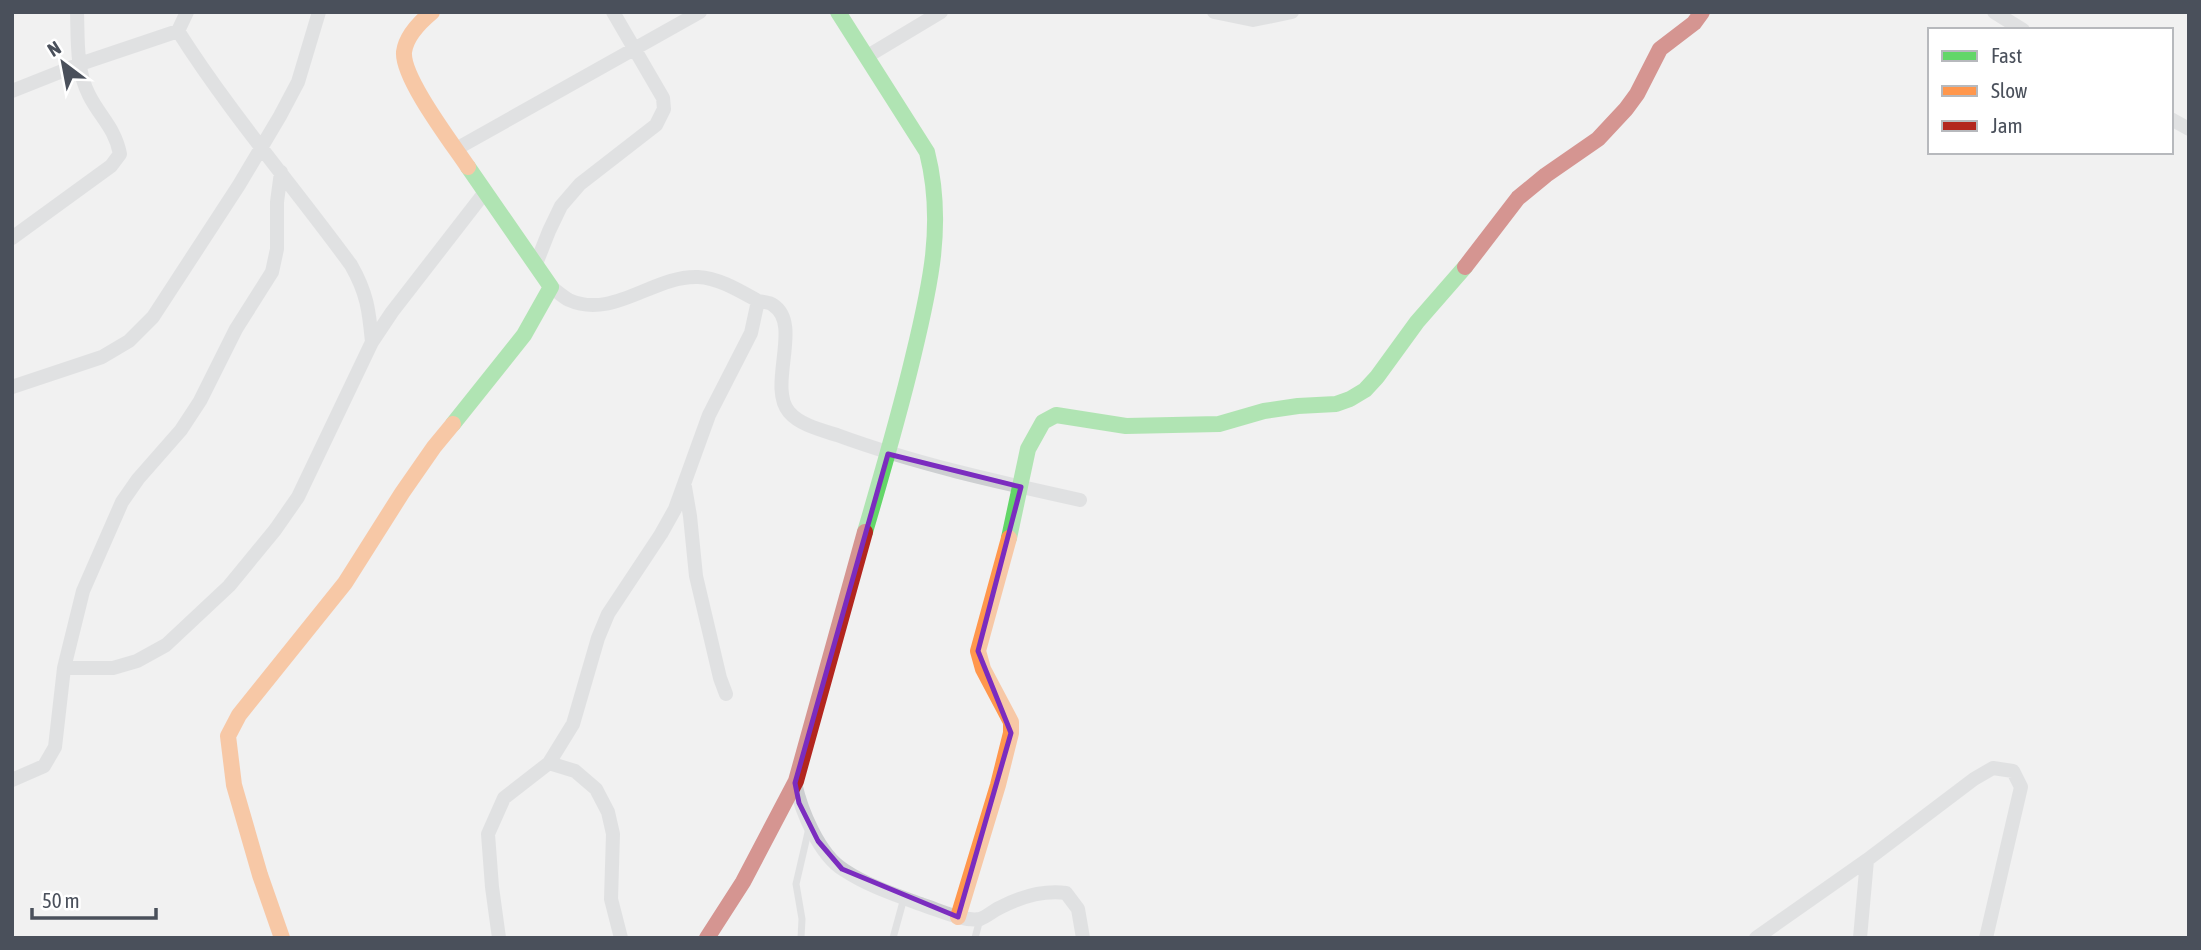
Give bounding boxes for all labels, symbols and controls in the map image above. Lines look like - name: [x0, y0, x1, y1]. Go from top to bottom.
- north arrow: [28, 28, 98, 98]
- legend: [1928, 28, 2173, 154]
- text: N: [43, 36, 65, 61]
- text: Fast: [1991, 43, 2022, 67]
- text: Slow: [1991, 78, 2028, 102]
- text: Jam: [1991, 113, 2023, 137]
- scale bar: [32, 876, 156, 920]
- text: 50 m: [42, 888, 80, 912]

